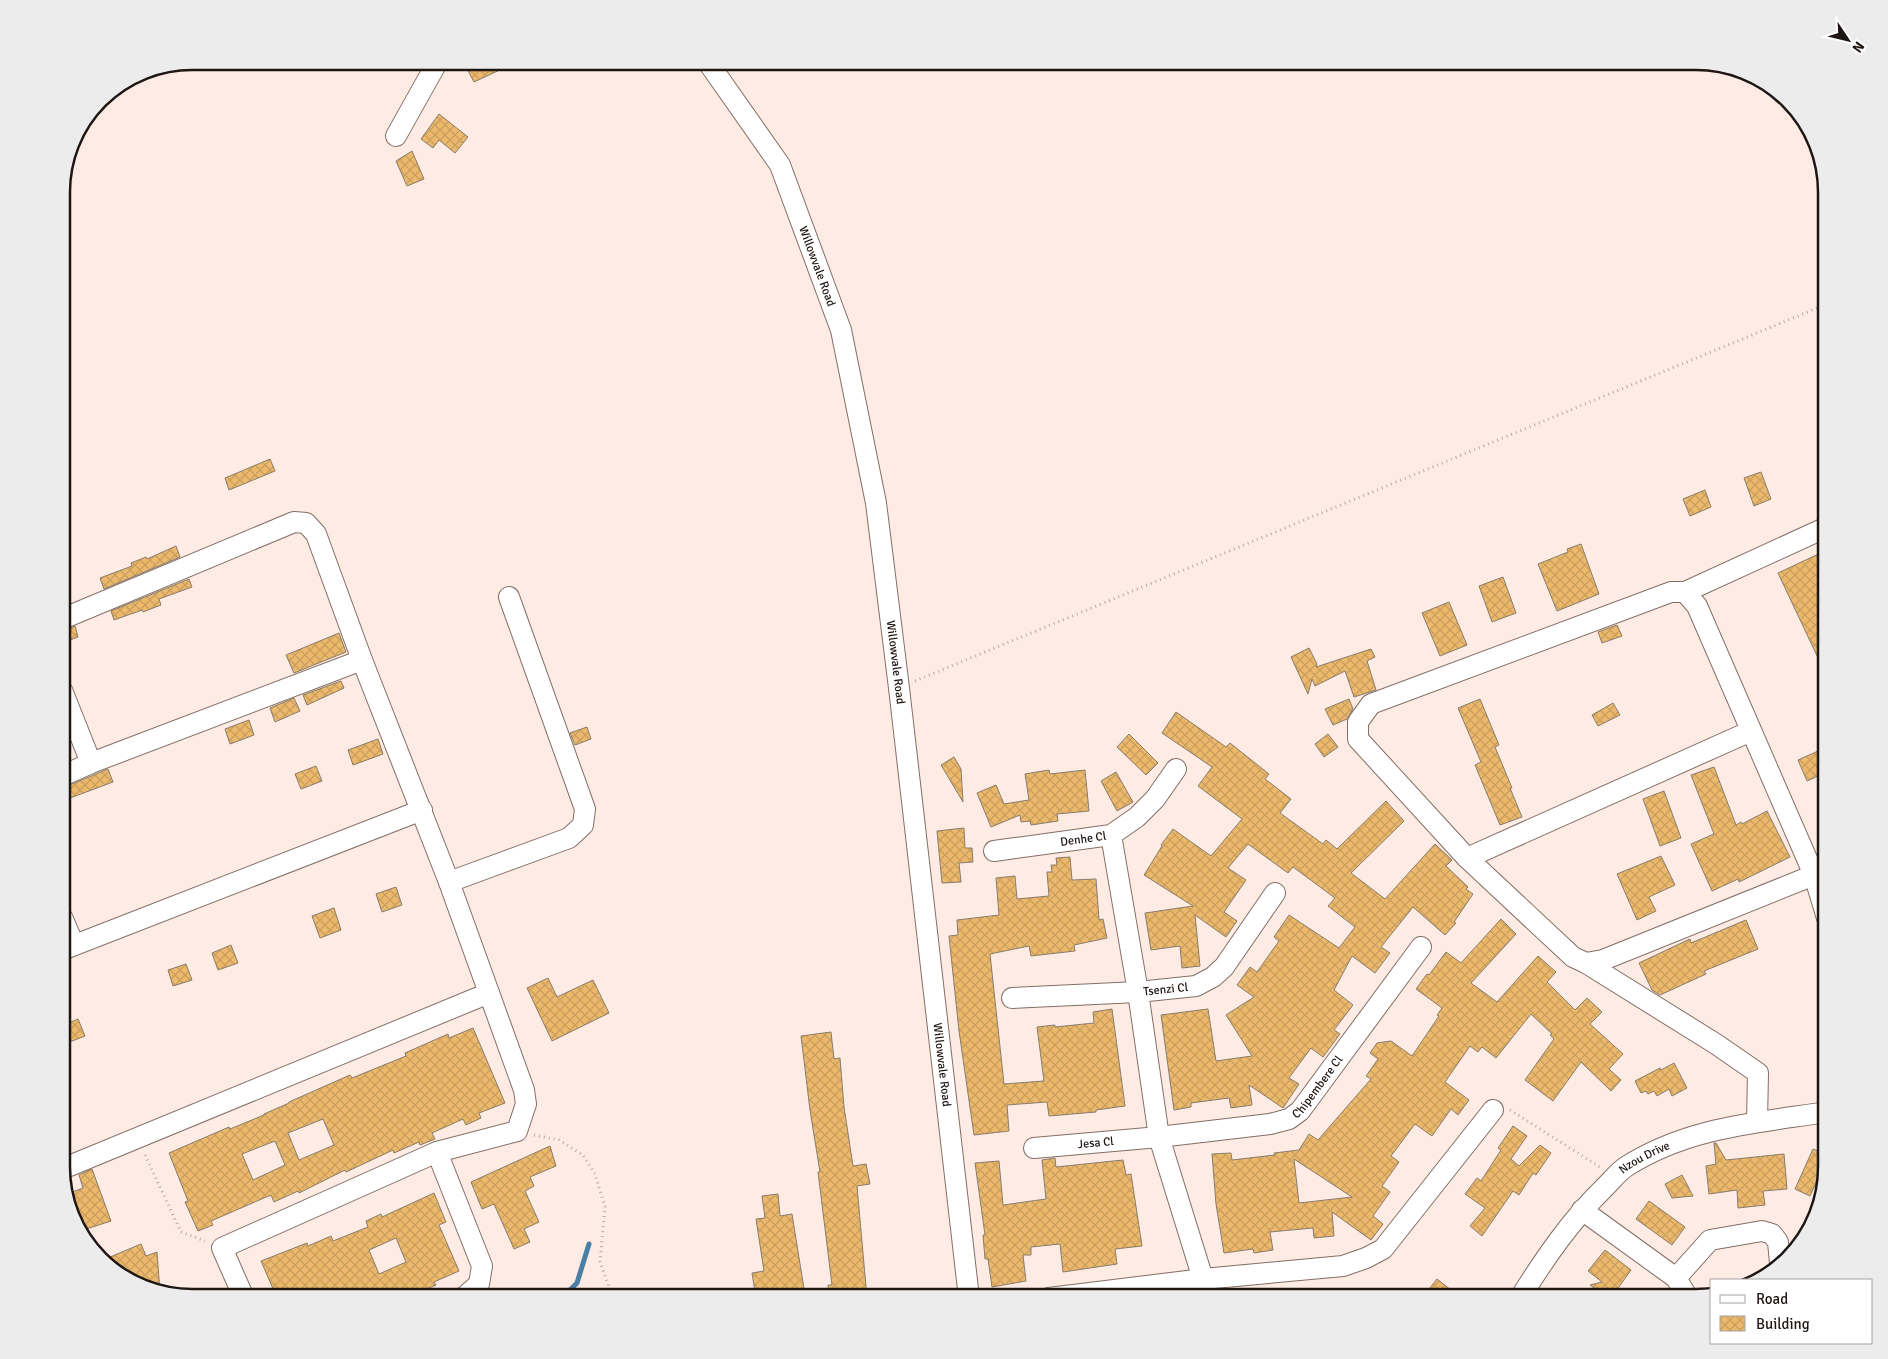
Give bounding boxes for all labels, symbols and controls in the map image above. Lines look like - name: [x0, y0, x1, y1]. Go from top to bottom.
- north arrow: [1823, 15, 1873, 65]
- text: N: [1848, 38, 1868, 56]
- street label: Willowvale Road: [795, 224, 839, 309]
- street label: Willowvale Road: [883, 620, 908, 705]
- street label: Denhe Cl: [1059, 829, 1108, 850]
- street label: Tsenzi Cl: [1143, 980, 1189, 999]
- street label: Willowvale Road: [929, 1022, 954, 1107]
- street label: Chipembere Cl: [1289, 1053, 1347, 1122]
- street label: Jesa Cl: [1077, 1134, 1115, 1152]
- street label: Nzou Drive: [1616, 1138, 1672, 1177]
- legend: [1710, 1279, 1873, 1344]
- text: Road: [1756, 1290, 1788, 1308]
- text: Building: [1756, 1315, 1810, 1333]

